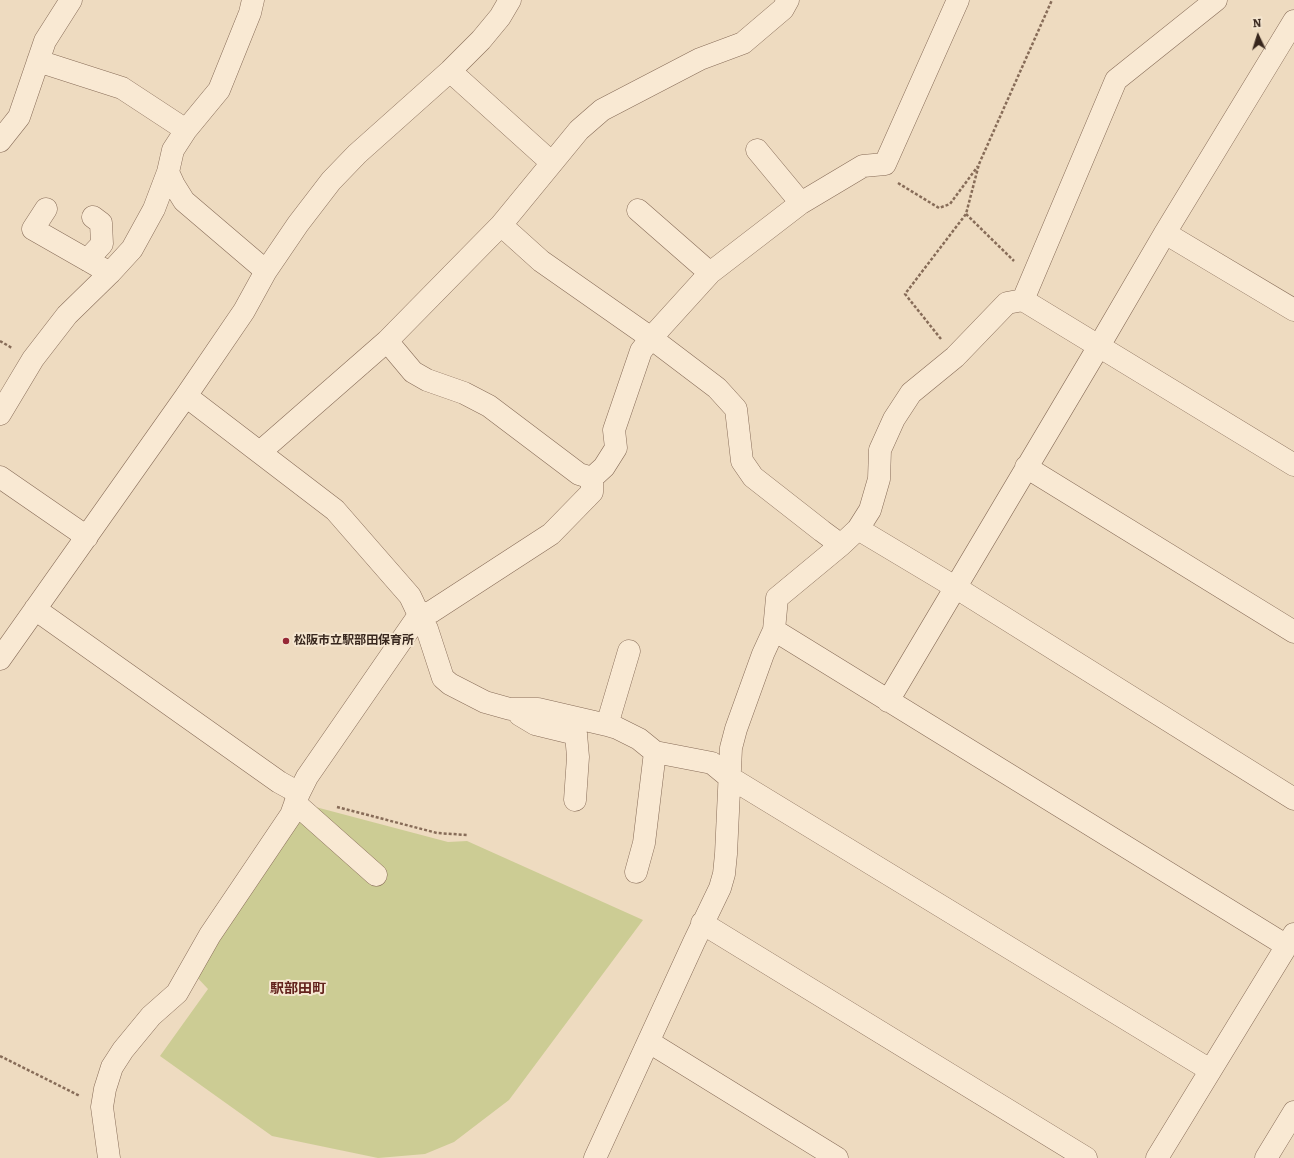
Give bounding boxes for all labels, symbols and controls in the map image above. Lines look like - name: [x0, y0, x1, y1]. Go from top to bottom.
- north arrow: [1238, 16, 1278, 56]
- text: N: [1252, 17, 1262, 30]
- place label: 松阪市立駅部田保育所: [294, 634, 414, 648]
- marker: 松阪市立駅部田保育所: [281, 636, 291, 646]
- district label: 駅部田町: [270, 981, 326, 997]

